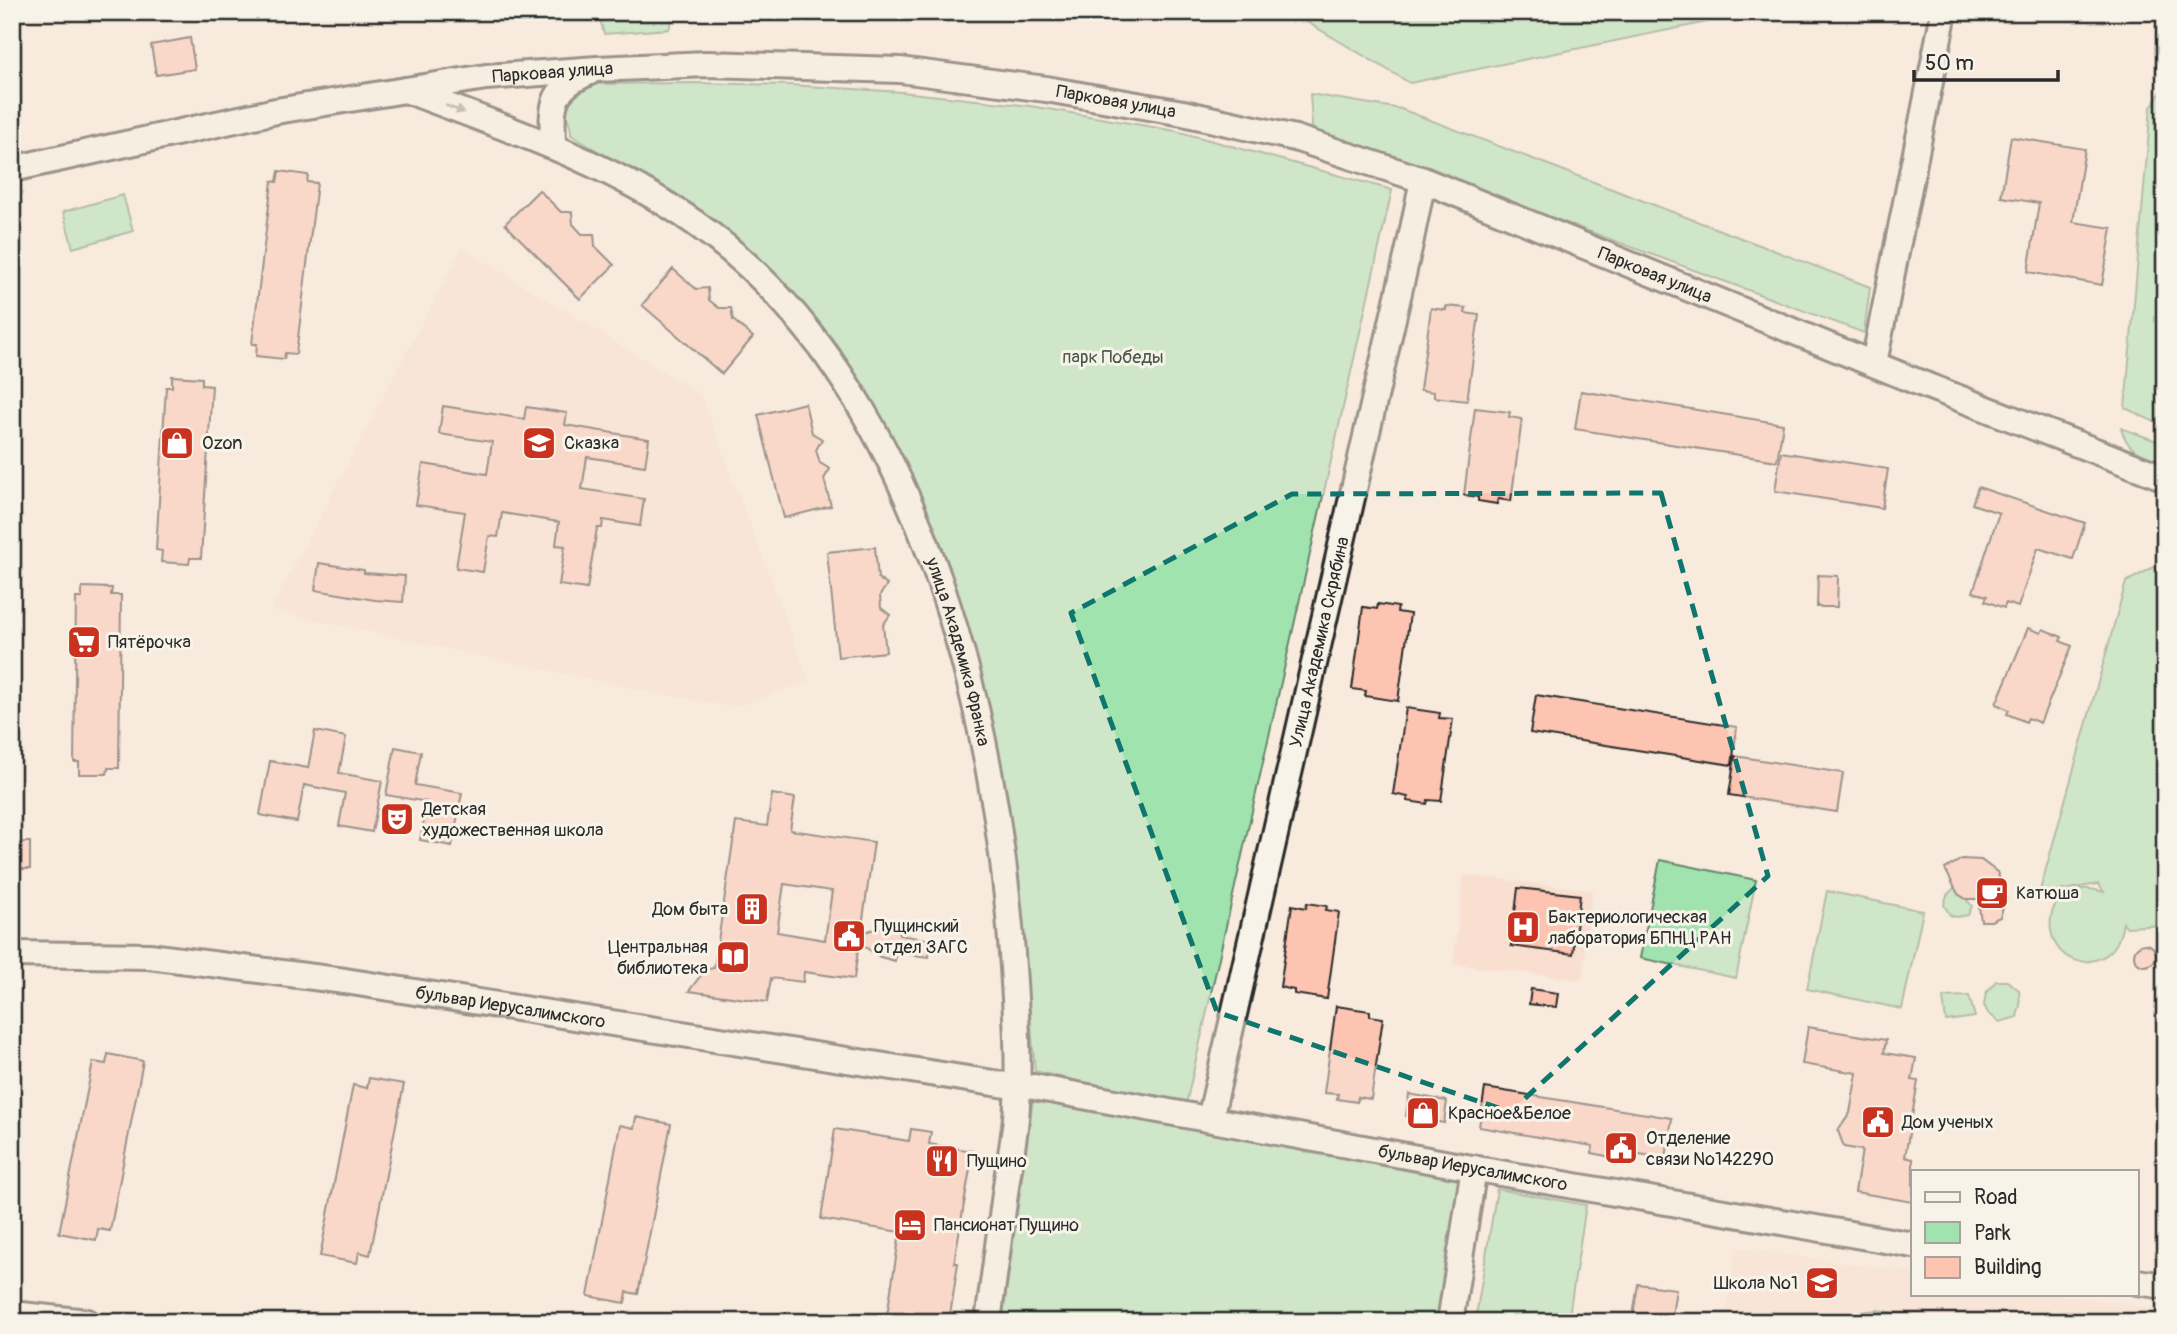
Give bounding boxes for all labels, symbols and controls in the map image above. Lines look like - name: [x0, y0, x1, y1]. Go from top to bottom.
- scale bar: [1914, 38, 2058, 82]
- text: 50 m: [1925, 50, 1974, 77]
- street label: Парковая улица: [492, 57, 614, 88]
- street label: Парковая улица: [1055, 80, 1178, 123]
- one-way arrow: [445, 103, 466, 114]
- street label: Парковая улица: [1595, 241, 1715, 308]
- park label: парк Победы: [1062, 346, 1164, 369]
- shop icon: Ozon: [158, 424, 196, 462]
- school or university icon: Сказка: [520, 424, 558, 462]
- place label: Ozon: [202, 432, 242, 455]
- place label: Сказка: [564, 432, 619, 455]
- street label: Улица Академика Скрябина: [1284, 534, 1354, 750]
- street label: улица Академика Франка: [920, 553, 995, 748]
- supermarket icon: Пятёрочка: [65, 623, 103, 661]
- place label: Пятёрочка: [108, 631, 191, 654]
- place label: Детская художественная школа: [421, 798, 603, 842]
- theatre icon: Детская художественная школа: [378, 800, 416, 838]
- cafe icon: Катюша: [1973, 874, 2011, 912]
- place label: Катюша: [2016, 882, 2079, 905]
- building icon: Дом быта: [733, 890, 771, 928]
- place label: Дом быта: [651, 898, 728, 921]
- place label: Бактериологическая лаборатория БПНЦ РАН: [1548, 906, 1731, 950]
- hospital icon: Бактериологическая лаборатория БПНЦ РАН: [1504, 908, 1542, 946]
- place label: Пущинский отдел ЗАГС: [874, 915, 968, 959]
- public building icon: Пущинский отдел ЗАГС: [830, 917, 868, 955]
- place label: Центральная библиотека: [608, 936, 708, 980]
- library icon: Центральная библиотека: [714, 938, 752, 976]
- street label: бульвар Иерусалимского: [414, 981, 607, 1033]
- shop icon: Красное&Белое: [1404, 1094, 1442, 1132]
- place label: Красное&Белое: [1448, 1102, 1571, 1125]
- public building icon: Дом ученых: [1859, 1103, 1897, 1141]
- place label: Дом ученых: [1901, 1111, 1993, 1134]
- place label: Отделение связи №142290: [1646, 1127, 1774, 1171]
- public building icon: Отделение связи №142290: [1602, 1129, 1640, 1167]
- street label: бульвар Иерусалимского: [1376, 1139, 1569, 1196]
- restaurant icon: Пущино: [923, 1142, 961, 1180]
- place label: Пущино: [967, 1150, 1027, 1173]
- legend: [1911, 1170, 2138, 1296]
- text: Road: [1974, 1184, 2018, 1211]
- hotel icon: Пансионат Пущино: [891, 1206, 929, 1244]
- place label: Пансионат Пущино: [934, 1214, 1079, 1237]
- text: Park: [1974, 1220, 2011, 1247]
- text: Building: [1974, 1254, 2041, 1281]
- school or university icon: Школа №1: [1803, 1264, 1841, 1302]
- place label: Школа №1: [1714, 1272, 1798, 1295]

